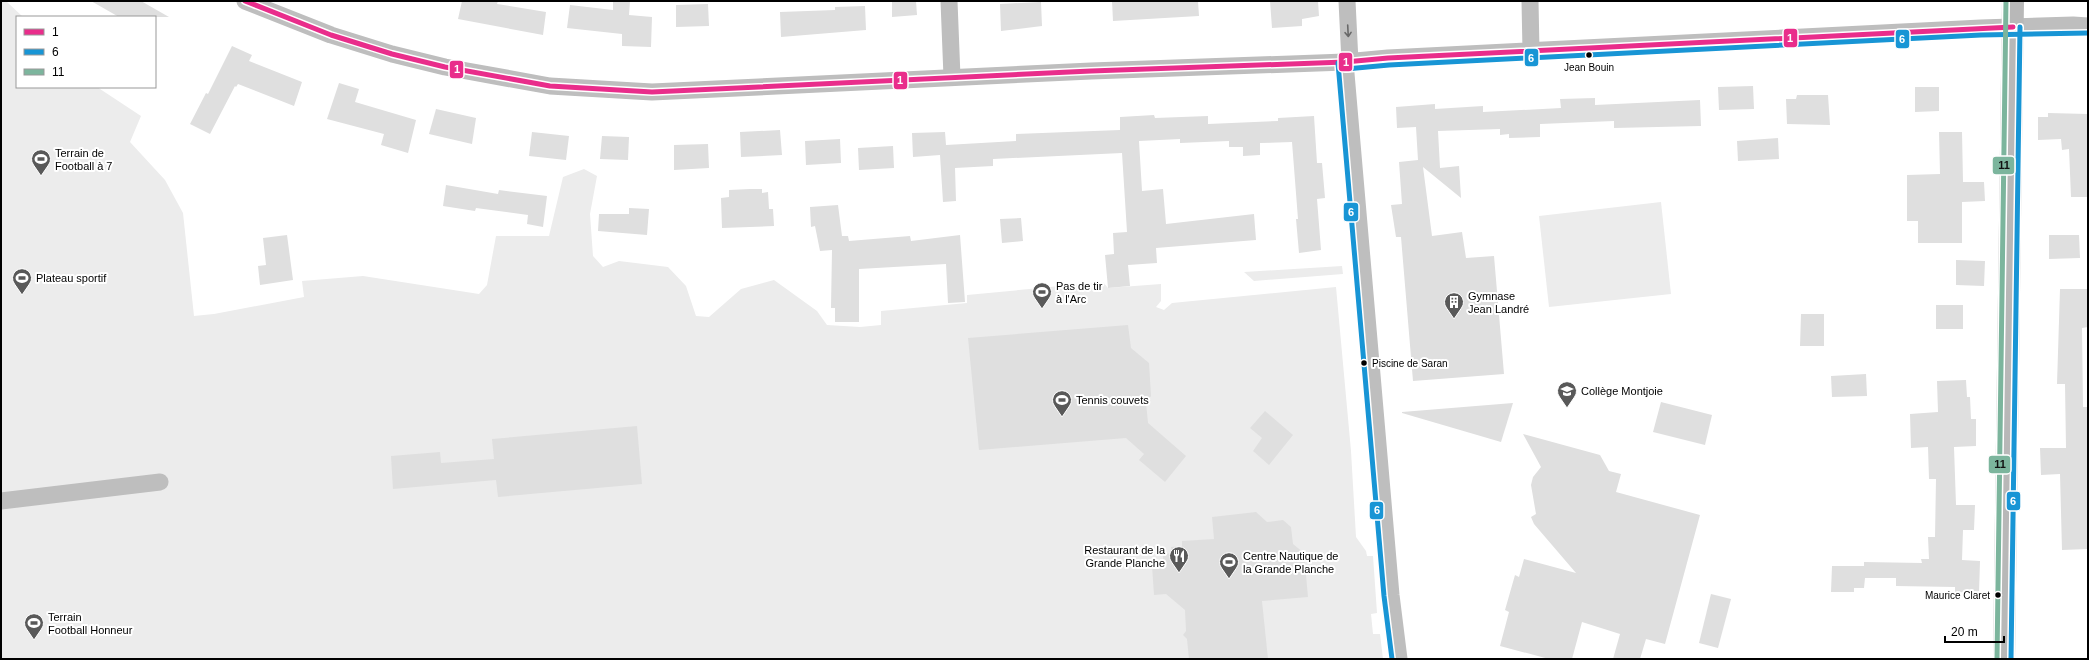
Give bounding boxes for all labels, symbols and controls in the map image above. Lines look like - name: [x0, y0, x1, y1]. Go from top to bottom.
- legend: [16, 16, 156, 88]
- one-way arrow: [1345, 24, 1352, 37]
- text: 1: [52, 25, 59, 39]
- line badge: 1: [1783, 28, 1798, 48]
- line badge: 6: [1895, 29, 1910, 49]
- text: 1: [1787, 32, 1793, 44]
- text: 6: [1899, 33, 1905, 45]
- text: 6: [52, 45, 59, 59]
- line badge: 6: [1524, 48, 1539, 67]
- marker: Jean Bouin: [1584, 50, 1594, 60]
- line badge: 1: [1338, 52, 1353, 72]
- text: 6: [1528, 52, 1534, 64]
- text: 1: [1343, 56, 1349, 68]
- line badge: 1: [449, 60, 464, 79]
- place label: Jean Bouin: [1564, 62, 1614, 73]
- text: 1: [454, 63, 460, 75]
- text: 11: [52, 65, 65, 79]
- line badge: 1: [893, 71, 908, 90]
- text: 1: [897, 74, 903, 86]
- place label: Terrain de Football à 7: [55, 147, 112, 172]
- sports icon: Terrain de Football à 7: [30, 148, 52, 176]
- line badge: 11: [1992, 156, 2015, 175]
- text: 11: [1998, 159, 2010, 171]
- line badge: 6: [1343, 202, 1359, 222]
- text: 6: [1348, 206, 1354, 218]
- sports icon: Plateau sportif: [11, 267, 33, 295]
- place label: Plateau sportif: [36, 272, 107, 284]
- place label: Pas de tir à l'Arc: [1056, 280, 1103, 305]
- sports icon: Pas de tir à l'Arc: [1031, 281, 1053, 309]
- place label: Gymnase Jean Landré: [1468, 290, 1529, 315]
- building icon: Gymnase Jean Landré: [1443, 291, 1465, 319]
- marker: Piscine de Saran: [1359, 358, 1369, 368]
- place label: Piscine de Saran: [1372, 358, 1448, 369]
- school or university icon: Collège Montjoie: [1556, 380, 1578, 408]
- place label: Collège Montjoie: [1581, 385, 1663, 397]
- sports icon: Tennis couvets: [1051, 389, 1073, 417]
- place label: Tennis couvets: [1076, 394, 1149, 406]
- line badge: 11: [1988, 455, 2011, 474]
- text: 11: [1994, 458, 2006, 470]
- line badge: 6: [2006, 491, 2021, 511]
- text: 6: [2010, 495, 2016, 507]
- line badge: 6: [1369, 501, 1384, 520]
- text: 6: [1374, 504, 1380, 516]
- place label: Restaurant de la Grande Planche: [1084, 544, 1166, 569]
- restaurant icon: Restaurant de la Grande Planche: [1168, 545, 1190, 573]
- place label: Centre Nautique de la Grande Planche: [1243, 550, 1338, 575]
- sports icon: Centre Nautique de la Grande Planche: [1218, 551, 1240, 579]
- place label: Maurice Claret: [1925, 590, 1990, 601]
- marker: Maurice Claret: [1993, 590, 2003, 600]
- place label: Terrain Football Honneur: [48, 611, 133, 636]
- sports icon: Terrain Football Honneur: [23, 612, 45, 640]
- scale bar: [1945, 618, 2004, 644]
- text: 20 m: [1951, 625, 1978, 639]

